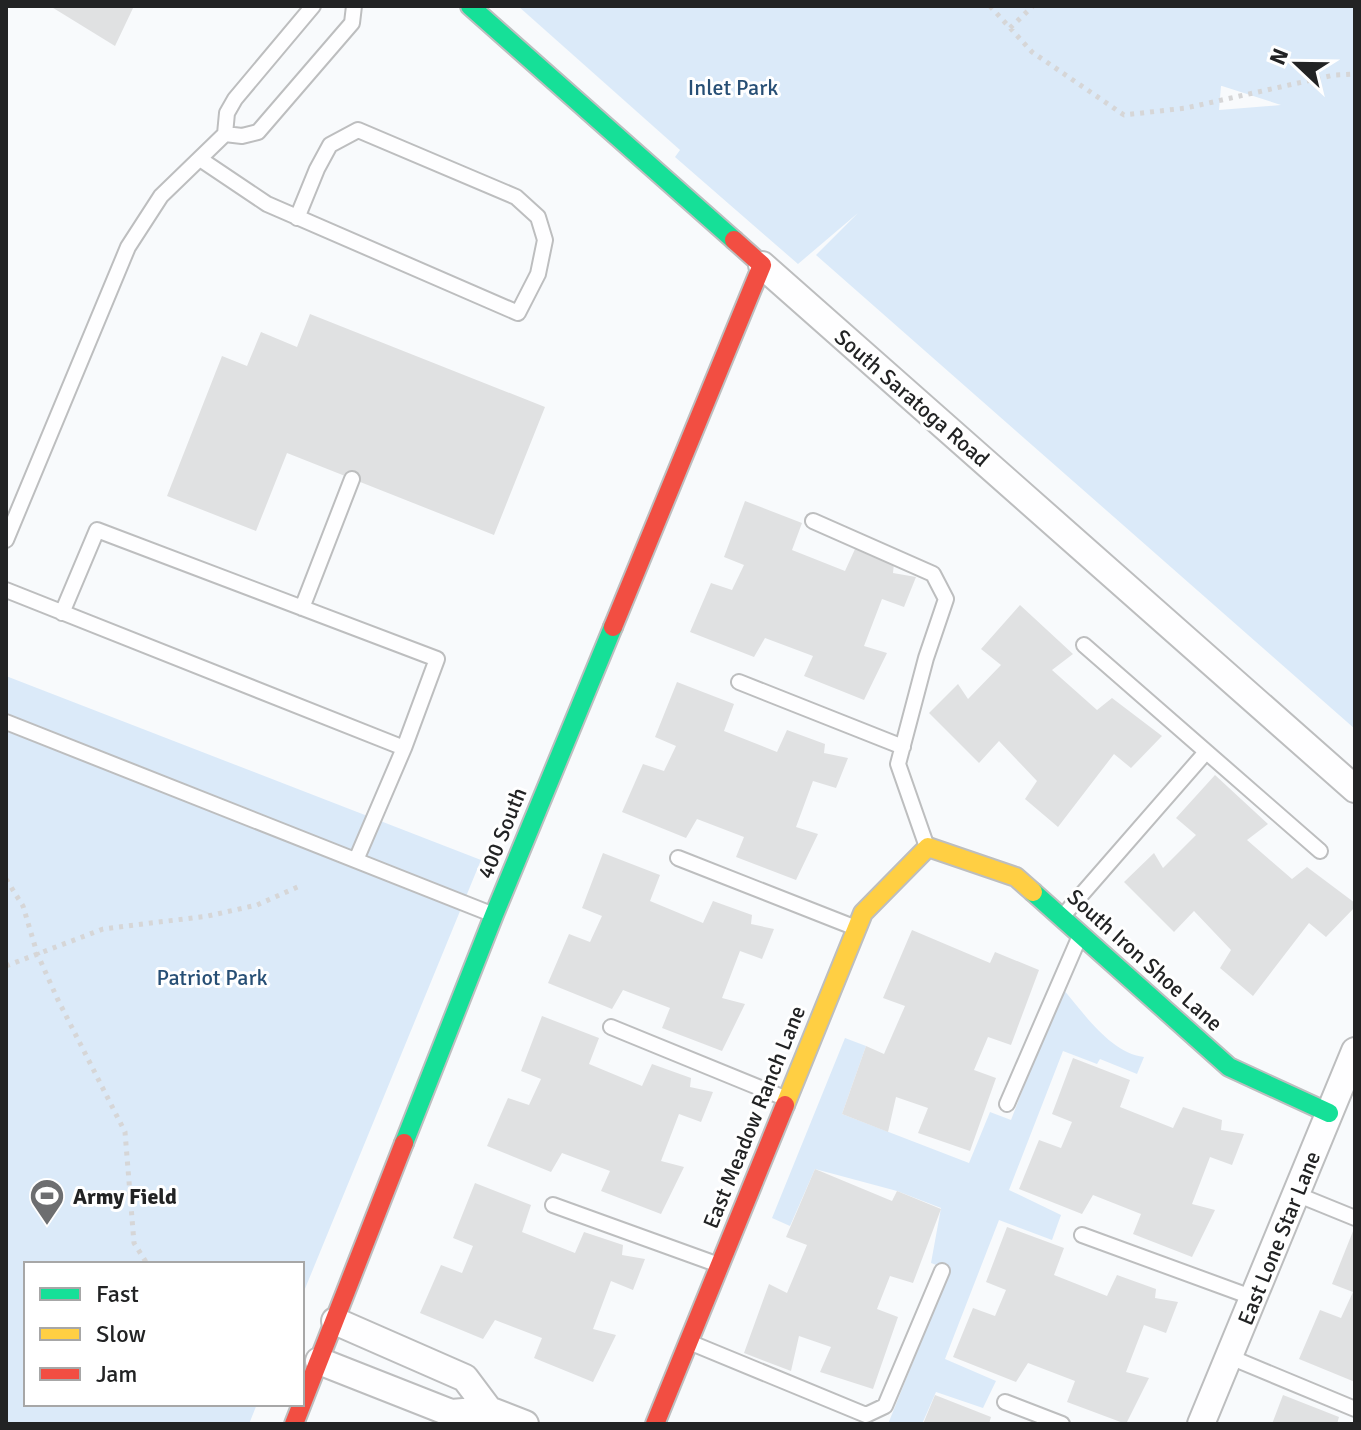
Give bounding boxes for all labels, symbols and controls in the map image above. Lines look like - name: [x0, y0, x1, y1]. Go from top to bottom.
- north arrow: [1257, 24, 1337, 104]
- text: N: [1264, 45, 1294, 69]
- park label: Inlet Park: [688, 74, 778, 101]
- street label: South Saratoga Road: [829, 323, 995, 473]
- street label: 400 South: [472, 784, 532, 882]
- street label: South Iron Shoe Lane: [1062, 883, 1228, 1037]
- park label: Patriot Park: [156, 964, 268, 991]
- street label: East Meadow Ranch Lane: [697, 1002, 811, 1232]
- street label: East Lone Star Lane: [1232, 1147, 1326, 1329]
- sports icon: Army Field: [28, 1177, 66, 1227]
- place label: Army Field: [73, 1183, 177, 1210]
- legend: [24, 1262, 304, 1406]
- text: Fast: [96, 1279, 139, 1309]
- text: Slow: [96, 1319, 146, 1349]
- text: Jam: [96, 1359, 137, 1389]

